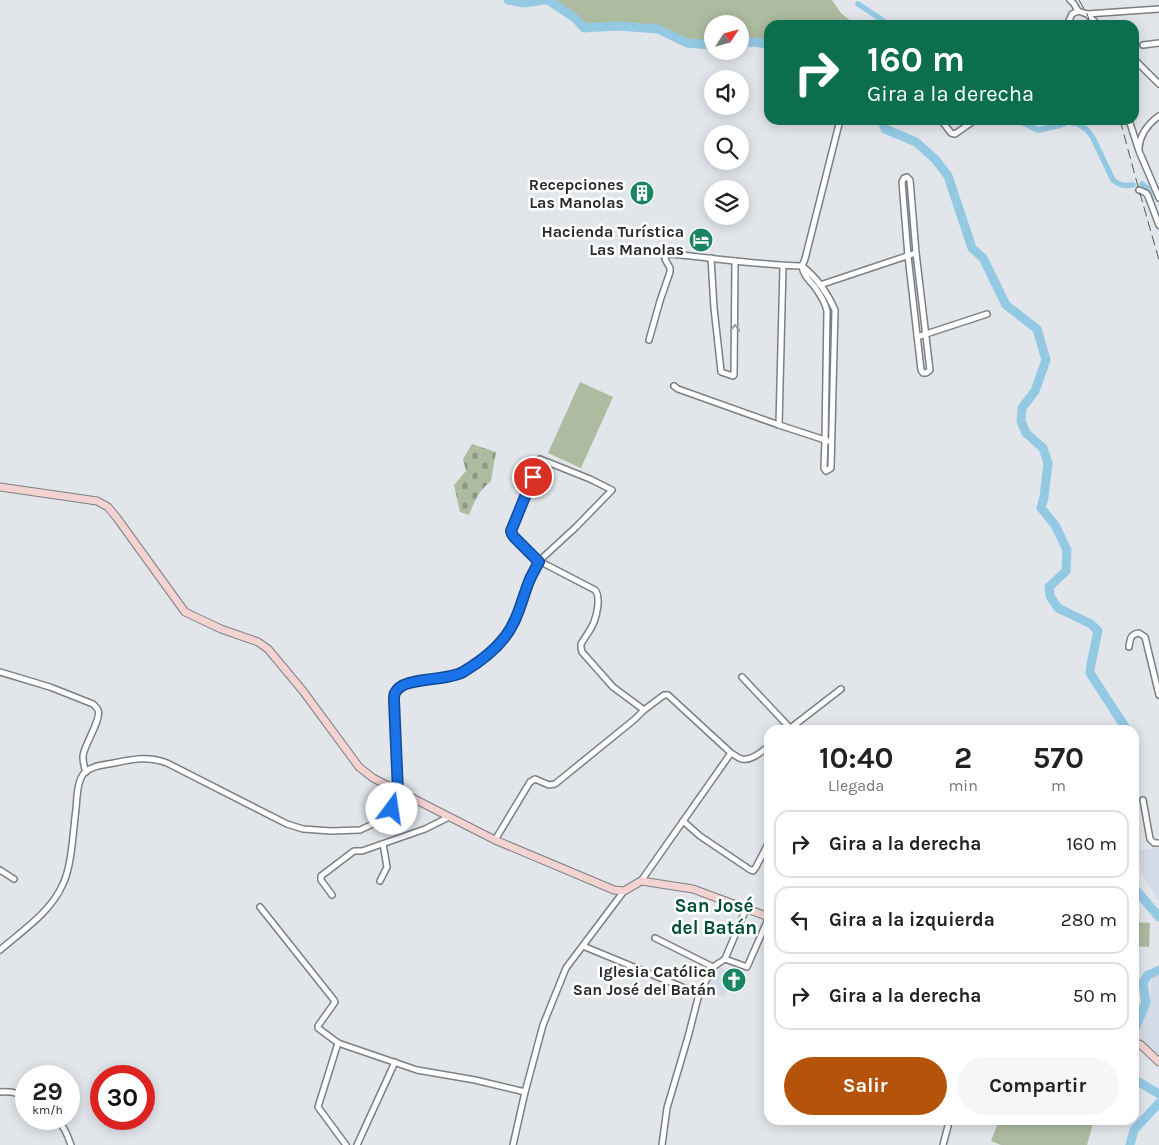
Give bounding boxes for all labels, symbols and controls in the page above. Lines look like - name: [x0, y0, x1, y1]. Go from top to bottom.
- north arrow: [704, 15, 749, 60]
- map controls: [704, 15, 749, 225]
- text: 160 m: [867, 39, 965, 80]
- icon: right: [784, 40, 849, 105]
- button: sound: [704, 70, 749, 115]
- text: Gira a la derecha: [867, 81, 1034, 107]
- button: search: [704, 125, 749, 170]
- place label: Recepciones Las Manolas: [529, 175, 624, 212]
- building icon: Recepciones Las Manolas: [629, 180, 655, 206]
- button: layers: [704, 180, 749, 225]
- place label: Hacienda Turística Las Manolas: [541, 222, 684, 259]
- hotel icon: Hacienda Turística Las Manolas: [688, 227, 714, 253]
- one-way arrow: [729, 324, 740, 332]
- pin: [512, 456, 554, 498]
- icon: arrive: [519, 463, 547, 491]
- text: 10:40: [819, 740, 894, 776]
- text: 2: [954, 740, 972, 776]
- text: 570: [1033, 740, 1084, 776]
- text: Llegada: [828, 776, 884, 795]
- text: min: [948, 776, 978, 795]
- text: m: [1051, 776, 1066, 795]
- position arrow: [365, 782, 417, 834]
- icon: right: [786, 830, 814, 858]
- text: Gira a la derecha: [829, 833, 981, 855]
- text: 160 m: [1066, 833, 1117, 855]
- district label: San José del Batán: [671, 895, 757, 939]
- icon: left: [786, 906, 814, 934]
- text: Gira a la izquierda: [829, 909, 995, 931]
- text: 280 m: [1061, 909, 1117, 931]
- place label: Iglesia Católica San José del Batán: [573, 962, 716, 999]
- church icon: Iglesia Católica San José del Batán: [721, 967, 747, 993]
- icon: right: [786, 982, 814, 1010]
- text: Gira a la derecha: [829, 985, 981, 1007]
- text: 50 m: [1073, 985, 1117, 1007]
- button: Salir: [784, 1057, 947, 1115]
- button: Compartir: [957, 1057, 1119, 1115]
- speed limit sign: 30: [90, 1065, 155, 1130]
- text: 29: [32, 1077, 63, 1106]
- text: km/h: [32, 1103, 63, 1117]

